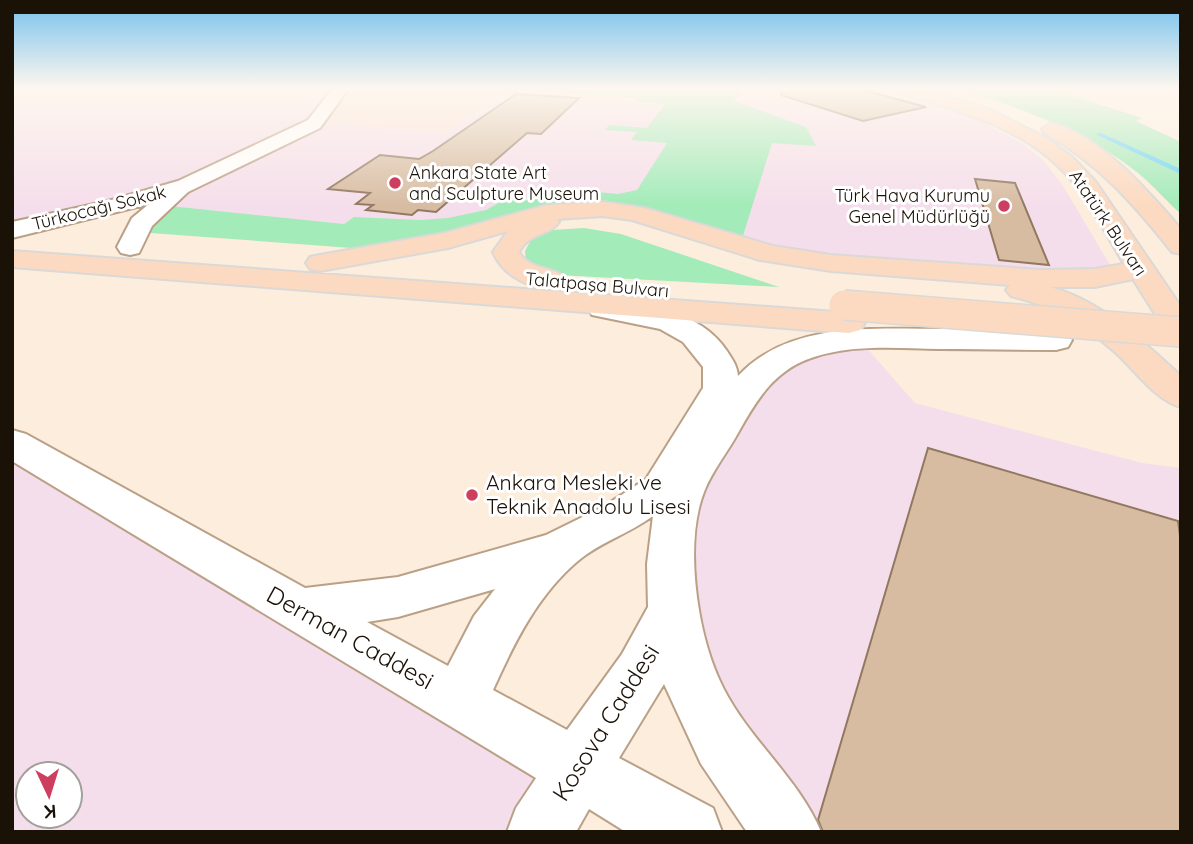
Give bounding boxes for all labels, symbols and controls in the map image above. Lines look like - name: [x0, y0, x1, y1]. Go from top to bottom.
- place label: Ankara State Art and Sculpture Museum: [409, 161, 599, 205]
- street label: Atatürk Bulvarı: [1064, 165, 1152, 280]
- marker: Ankara State Art and Sculpture Museum: [387, 175, 403, 191]
- street label: Türkocağı Sokak: [29, 180, 168, 235]
- place label: Türk Hava Kurumu Genel Müdürlüğü: [835, 184, 990, 228]
- marker: Türk Hava Kurumu Genel Müdürlüğü: [996, 198, 1012, 214]
- street label: Talatpaşa Bulvarı: [524, 267, 670, 302]
- place label: Ankara Mesleki ve Teknik Anadolu Lisesi: [486, 469, 691, 519]
- marker: Ankara Mesleki ve Teknik Anadolu Lisesi: [464, 487, 480, 503]
- street label: Derman Caddesi: [262, 579, 439, 695]
- street label: Kosova Caddesi: [545, 639, 665, 806]
- north arrow: [14, 760, 84, 830]
- text: K: [43, 800, 57, 824]

